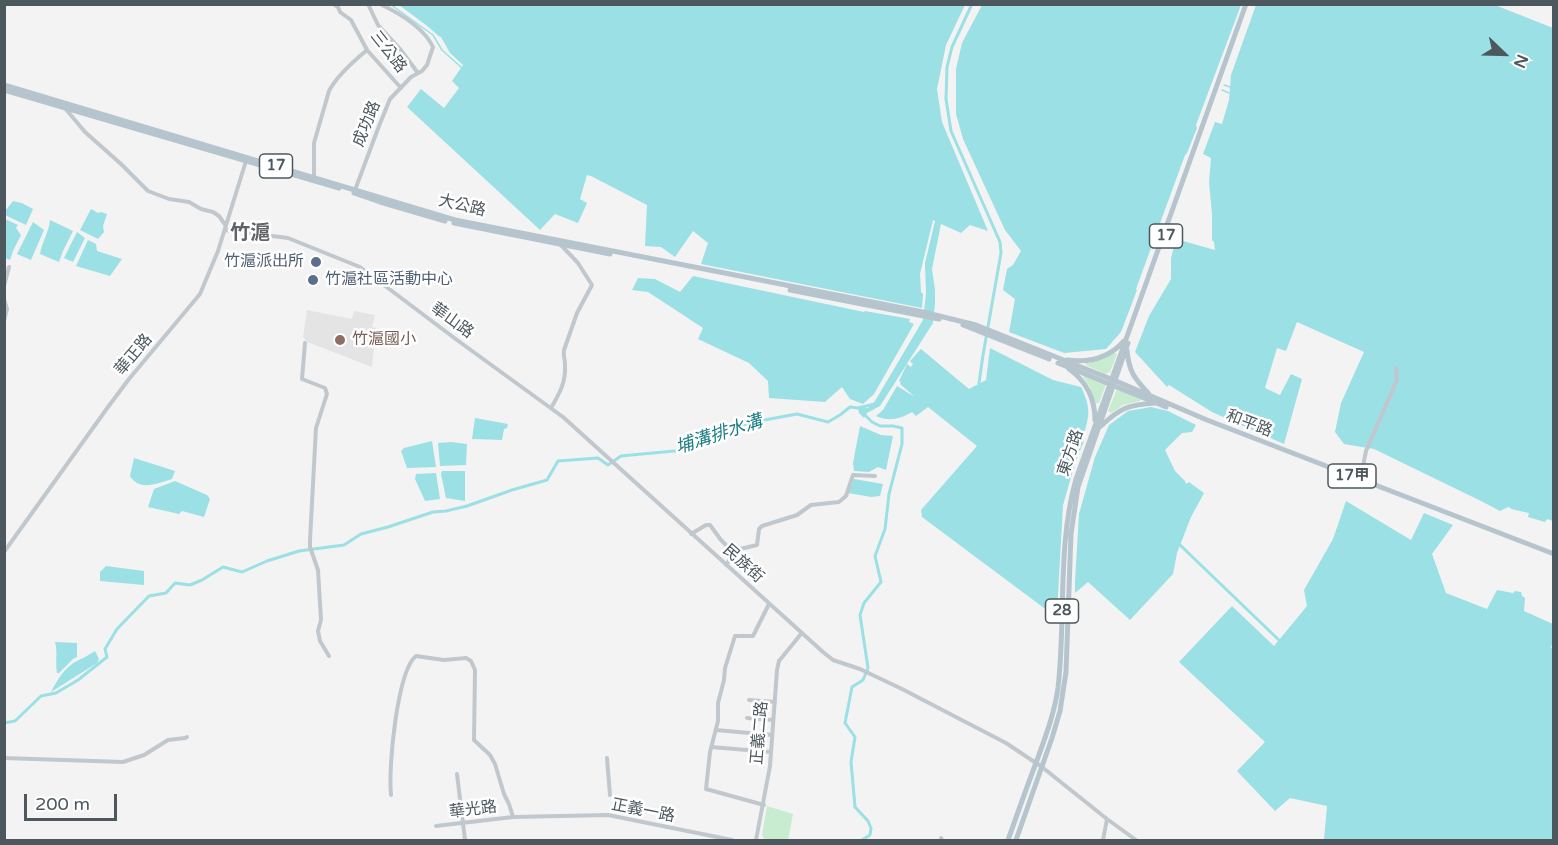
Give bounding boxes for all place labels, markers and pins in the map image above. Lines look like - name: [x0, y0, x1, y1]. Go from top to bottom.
- place label: 竹滬派出所: [224, 252, 304, 272]
- marker: 竹滬派出所: [309, 255, 323, 269]
- place label: 竹滬社區活動中心: [325, 270, 453, 290]
- marker: 竹滬社區活動中心: [306, 273, 320, 287]
- place label: 竹滬國小: [352, 330, 416, 350]
- marker: 竹滬國小: [333, 333, 347, 347]

